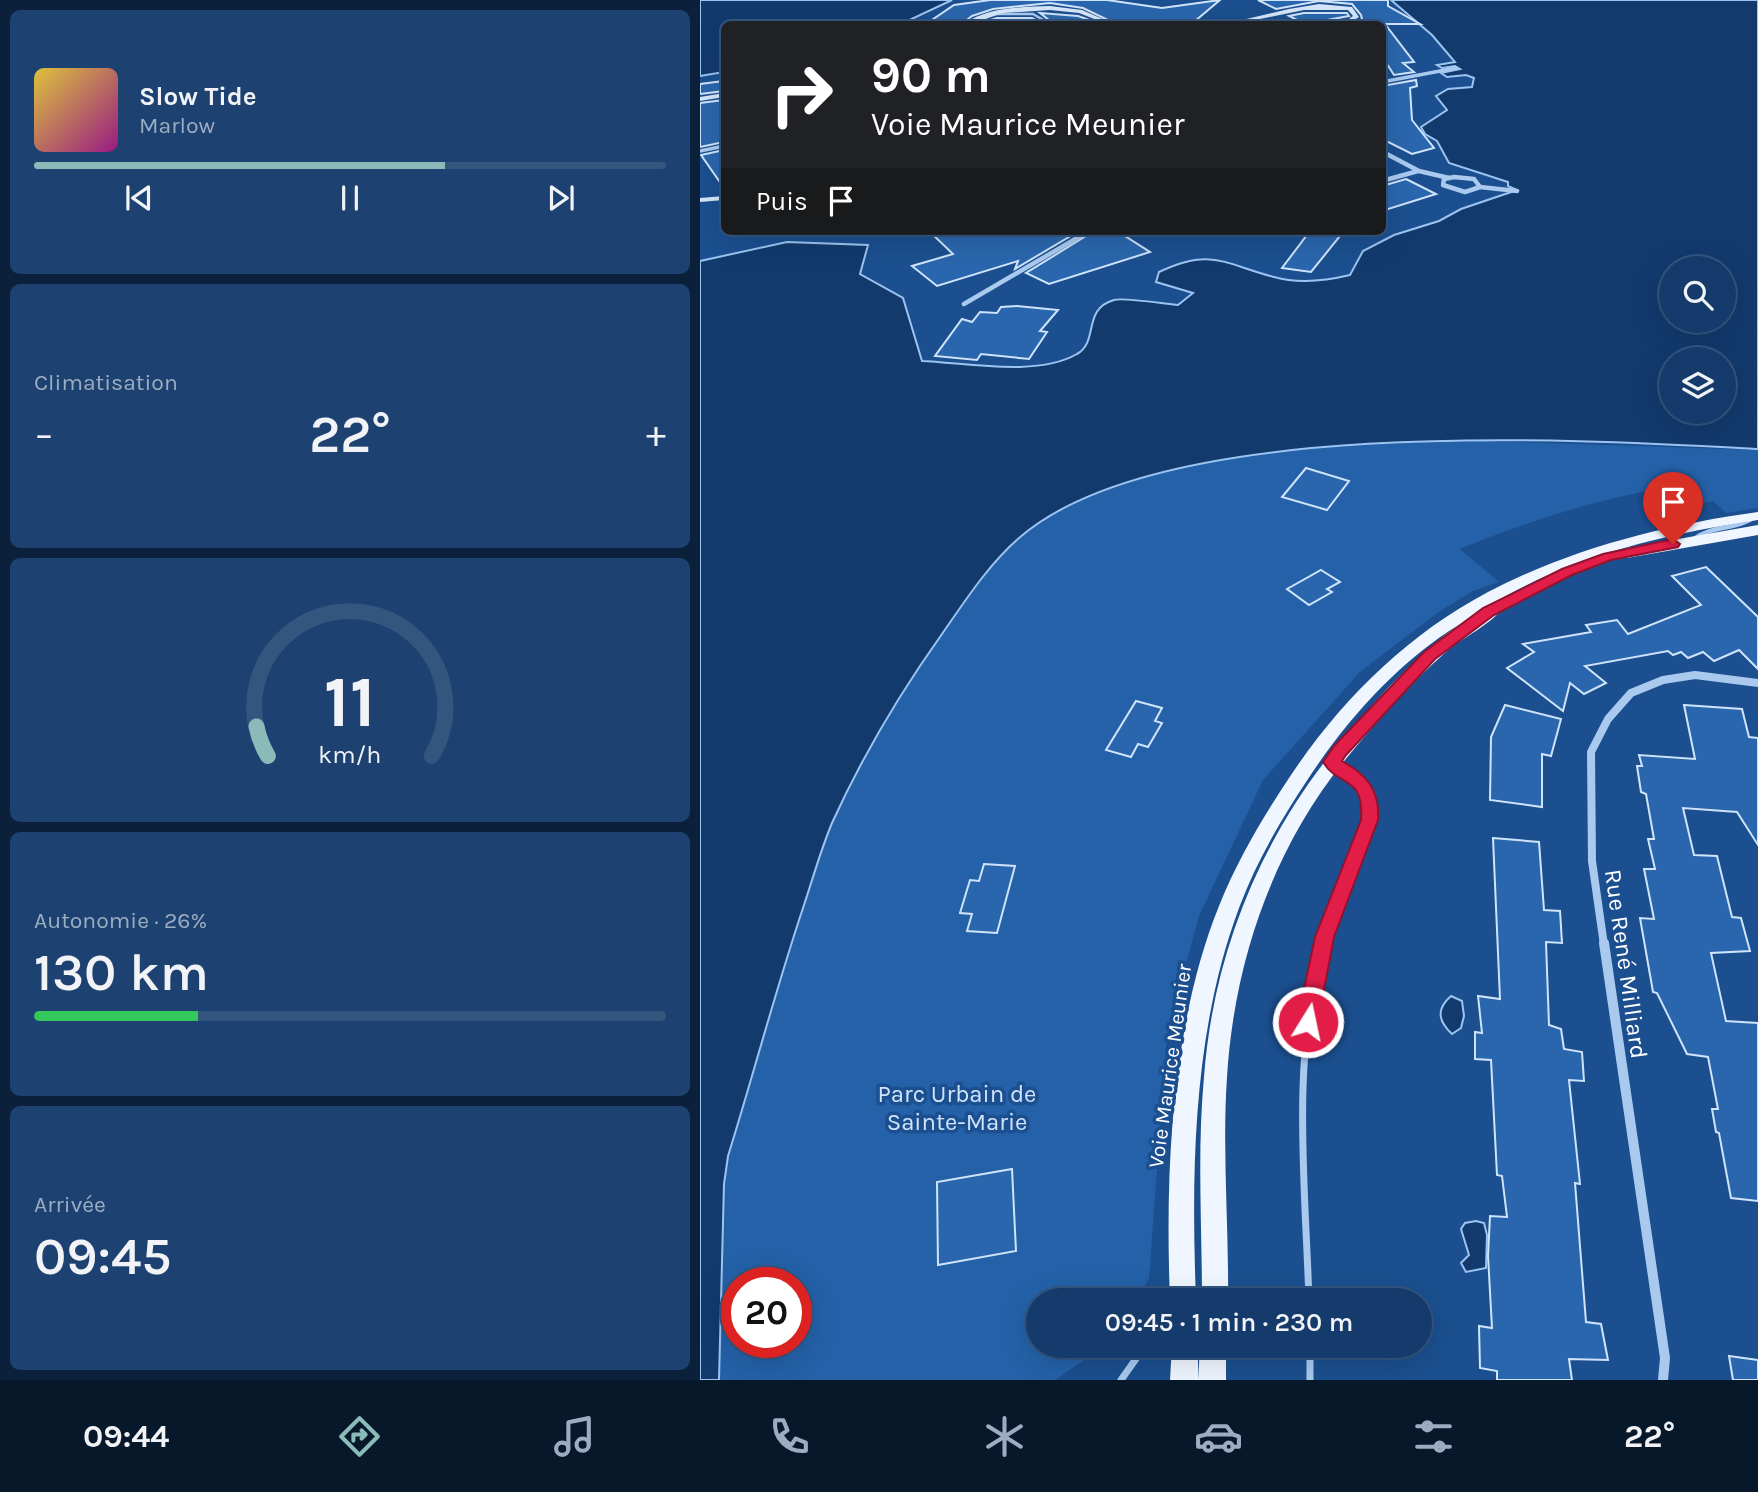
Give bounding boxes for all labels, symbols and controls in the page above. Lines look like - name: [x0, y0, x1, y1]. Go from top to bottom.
- text: 90 m: [871, 47, 991, 104]
- icon: right: [756, 49, 847, 140]
- text: Slow Tide: [139, 81, 257, 112]
- text: Voie Maurice Meunier: [871, 106, 1185, 143]
- text: Marlow: [139, 112, 215, 139]
- icon: previous: [120, 179, 158, 217]
- icon: pause: [331, 179, 369, 217]
- icon: next: [542, 179, 580, 217]
- icon: arrive: [822, 182, 860, 220]
- text: Puis: [756, 186, 808, 217]
- map controls: [1659, 256, 1736, 424]
- button: search: [1659, 256, 1736, 333]
- button: layers: [1659, 347, 1736, 424]
- text: Climatisation: [34, 369, 178, 396]
- text: 22°: [309, 404, 391, 465]
- text: −: [34, 412, 54, 457]
- text: +: [646, 412, 666, 457]
- pin: [1643, 472, 1703, 544]
- icon: arrive: [1654, 483, 1692, 521]
- text: 11: [324, 659, 376, 744]
- text: km/h: [318, 740, 382, 769]
- street label: Rue René Milliard: [1599, 867, 1653, 1061]
- text: Autonomie · 26%: [34, 907, 207, 934]
- text: 130 km: [34, 942, 209, 1003]
- street label: Voie Maurice Meunier: [1144, 962, 1196, 1170]
- position arrow: [1271, 985, 1345, 1059]
- park label: Parc Urbain de Sainte-Marie: [878, 1080, 1036, 1136]
- text: Arrivée: [34, 1191, 106, 1218]
- text: 09:45: [34, 1226, 172, 1287]
- speed limit sign: 20: [721, 1267, 812, 1358]
- text: 09:45 · 1 min · 230 m: [1105, 1307, 1353, 1338]
- icon: directions: [335, 1412, 384, 1461]
- icon: music: [550, 1412, 599, 1461]
- icon: phone: [765, 1412, 814, 1461]
- icon: climate: [980, 1412, 1029, 1461]
- icon: car: [1194, 1412, 1243, 1461]
- icon: filters: [1409, 1412, 1458, 1461]
- text: 09:44: [83, 1418, 169, 1455]
- text: 22°: [1624, 1418, 1675, 1455]

